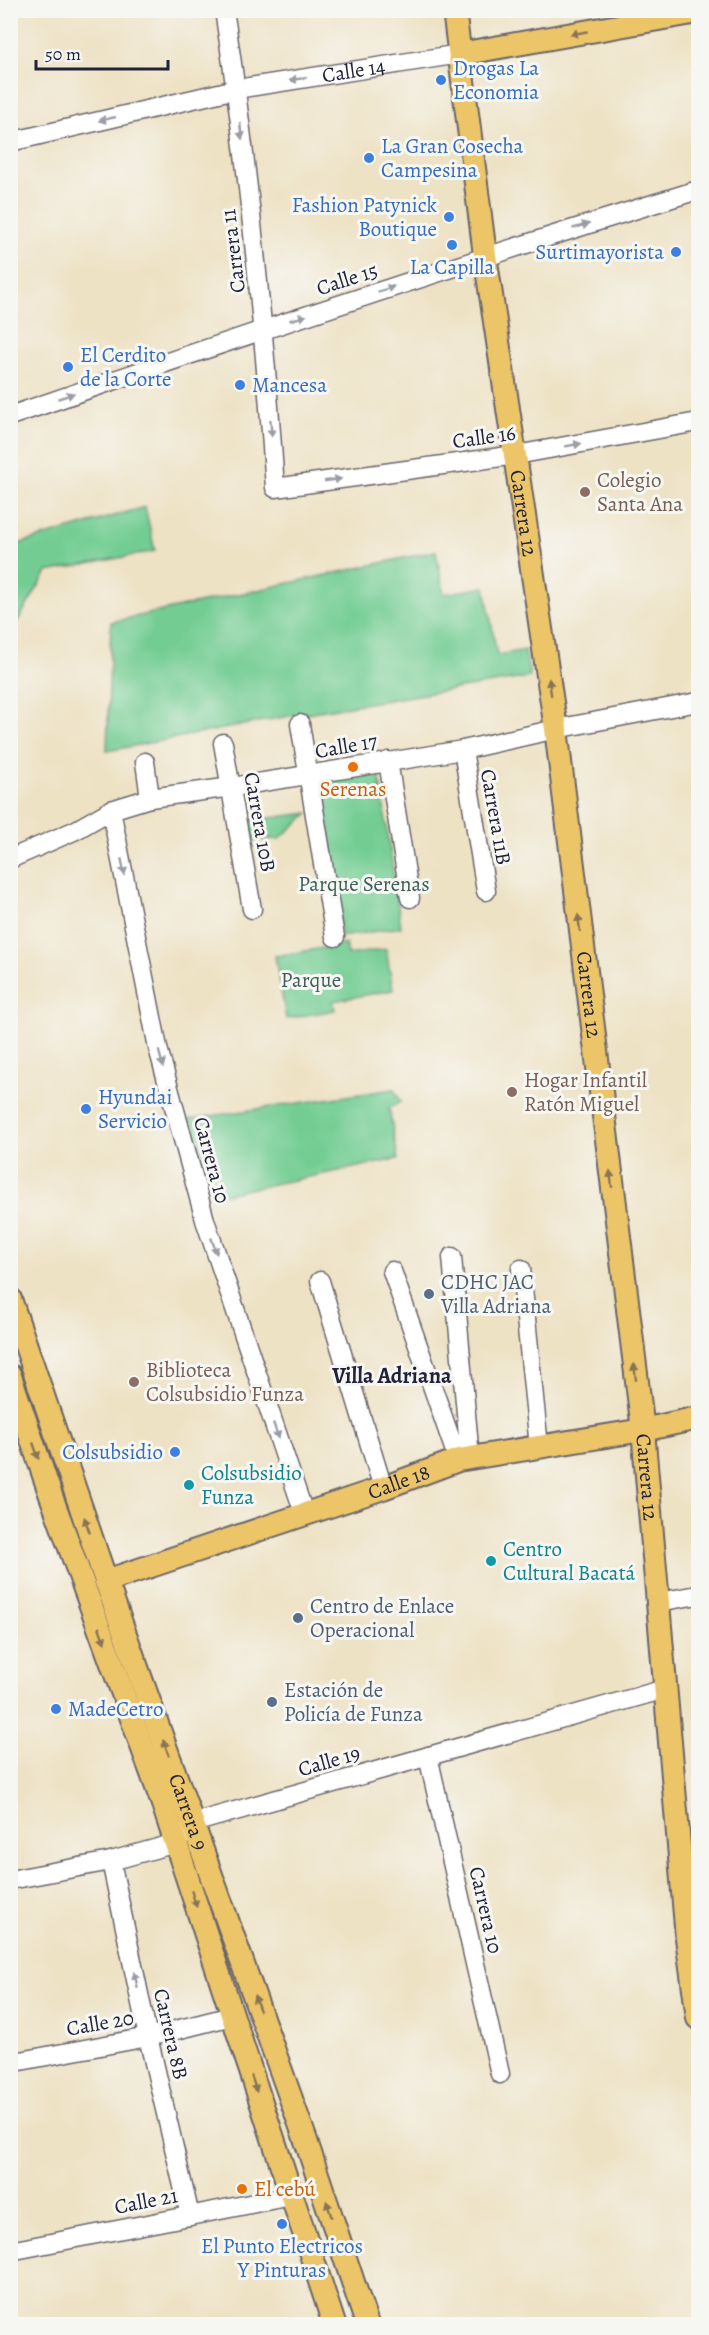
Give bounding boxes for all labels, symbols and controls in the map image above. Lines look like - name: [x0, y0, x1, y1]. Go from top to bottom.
- one-way arrow: [569, 29, 588, 38]
- scale bar: [36, 33, 168, 71]
- text: 50 m: [45, 42, 81, 66]
- street label: Calle 14: [320, 52, 387, 89]
- place label: Drogas La Economia: [453, 54, 539, 106]
- marker: Drogas La Economia: [434, 73, 448, 87]
- one-way arrow: [288, 75, 307, 84]
- one-way arrow: [98, 115, 117, 125]
- one-way arrow: [236, 121, 246, 140]
- place label: La Gran Cosecha Campesina: [381, 132, 524, 184]
- marker: La Gran Cosecha Campesina: [362, 151, 376, 165]
- place label: Fashion Patynick Boutique: [292, 191, 438, 243]
- street label: Carrera 11: [214, 207, 252, 295]
- marker: Fashion Patynick Boutique: [442, 210, 456, 224]
- one-way arrow: [572, 221, 590, 230]
- marker: La Capilla: [445, 238, 459, 252]
- place label: Surtimayorista: [535, 238, 664, 266]
- marker: Surtimayorista: [669, 245, 683, 259]
- place label: La Capilla: [410, 253, 494, 281]
- street label: Calle 15: [313, 256, 381, 302]
- one-way arrow: [377, 284, 395, 294]
- one-way arrow: [289, 313, 307, 322]
- place label: El Cerdito de la Corte: [80, 341, 171, 393]
- marker: El Cerdito de la Corte: [61, 360, 75, 374]
- place label: Mancesa: [252, 371, 327, 399]
- marker: Mancesa: [233, 378, 247, 392]
- one-way arrow: [57, 391, 75, 401]
- one-way arrow: [267, 418, 276, 437]
- street label: Calle 16: [451, 419, 518, 455]
- one-way arrow: [564, 440, 583, 449]
- place label: Colegio Santa Ana: [597, 466, 683, 518]
- street label: Carrera 12: [503, 468, 544, 558]
- one-way arrow: [324, 476, 343, 485]
- marker: Colegio Santa Ana: [578, 485, 592, 499]
- one-way arrow: [546, 678, 555, 697]
- street label: Calle 17: [313, 727, 380, 765]
- marker: Serenas: [346, 760, 360, 774]
- street label: Carrera 11B: [474, 767, 518, 867]
- street label: Carrera 10B: [237, 770, 283, 874]
- place label: Serenas: [319, 775, 387, 803]
- one-way arrow: [119, 858, 128, 877]
- park label: Parque Serenas: [298, 870, 430, 898]
- one-way arrow: [575, 913, 584, 932]
- street label: Carrera 12: [570, 950, 608, 1040]
- park label: Parque: [281, 966, 341, 994]
- one-way arrow: [156, 1049, 166, 1068]
- place label: Hogar Infantil Ratón Miguel: [524, 1066, 647, 1118]
- place label: Hyundai Servicio: [98, 1083, 173, 1135]
- marker: Hogar Infantil Ratón Miguel: [505, 1085, 519, 1099]
- marker: Hyundai Servicio: [79, 1102, 93, 1116]
- street label: Carrera 10: [187, 1114, 237, 1206]
- one-way arrow: [607, 1169, 616, 1188]
- one-way arrow: [209, 1237, 219, 1255]
- place label: CDHC JAC Villa Adriana: [440, 1268, 552, 1320]
- marker: CDHC JAC Villa Adriana: [422, 1287, 436, 1301]
- place label: Biblioteca Colsubsidio Funza: [146, 1356, 304, 1408]
- district label: Villa Adriana: [331, 1361, 452, 1391]
- one-way arrow: [631, 1363, 640, 1382]
- marker: Biblioteca Colsubsidio Funza: [127, 1375, 141, 1389]
- one-way arrow: [272, 1422, 282, 1440]
- street label: Carrera 12: [629, 1433, 665, 1522]
- place label: Colsubsidio: [62, 1438, 163, 1466]
- one-way arrow: [32, 1442, 41, 1460]
- marker: Colsubsidio: [168, 1445, 182, 1459]
- street label: Calle 18: [364, 1458, 434, 1506]
- place label: Colsubsidio Funza: [201, 1459, 302, 1511]
- marker: Colsubsidio Funza: [182, 1478, 196, 1492]
- one-way arrow: [82, 1516, 92, 1534]
- place label: Centro Cultural Bacatá: [503, 1535, 636, 1587]
- marker: Centro Cultural Bacatá: [484, 1554, 498, 1568]
- place label: Centro de Enlace Operacional: [310, 1592, 454, 1644]
- marker: Centro de Enlace Operacional: [291, 1611, 305, 1625]
- one-way arrow: [97, 1626, 107, 1644]
- place label: Estación de Policía de Funza: [284, 1676, 423, 1728]
- place label: MadeCetro: [68, 1695, 163, 1723]
- marker: Estación de Policía de Funza: [265, 1695, 279, 1709]
- marker: MadeCetro: [49, 1702, 63, 1716]
- one-way arrow: [160, 1739, 170, 1757]
- street label: Calle 19: [295, 1739, 363, 1783]
- street label: Carrera 9: [162, 1770, 215, 1854]
- street label: Carrera 10: [462, 1864, 510, 1956]
- one-way arrow: [190, 1890, 199, 1908]
- one-way arrow: [131, 1970, 140, 1989]
- street label: Carrera 8B: [147, 1986, 195, 2082]
- one-way arrow: [252, 1994, 262, 2012]
- street label: Calle 20: [64, 2003, 136, 2043]
- one-way arrow: [250, 2075, 260, 2093]
- place label: El cebú: [254, 2175, 316, 2203]
- street label: Calle 21: [112, 2181, 180, 2221]
- marker: El cebú: [235, 2182, 249, 2196]
- one-way arrow: [323, 2200, 333, 2218]
- marker: El Punto Electricos Y Pinturas: [275, 2217, 289, 2231]
- place label: El Punto Electricos Y Pinturas: [201, 2232, 363, 2284]

